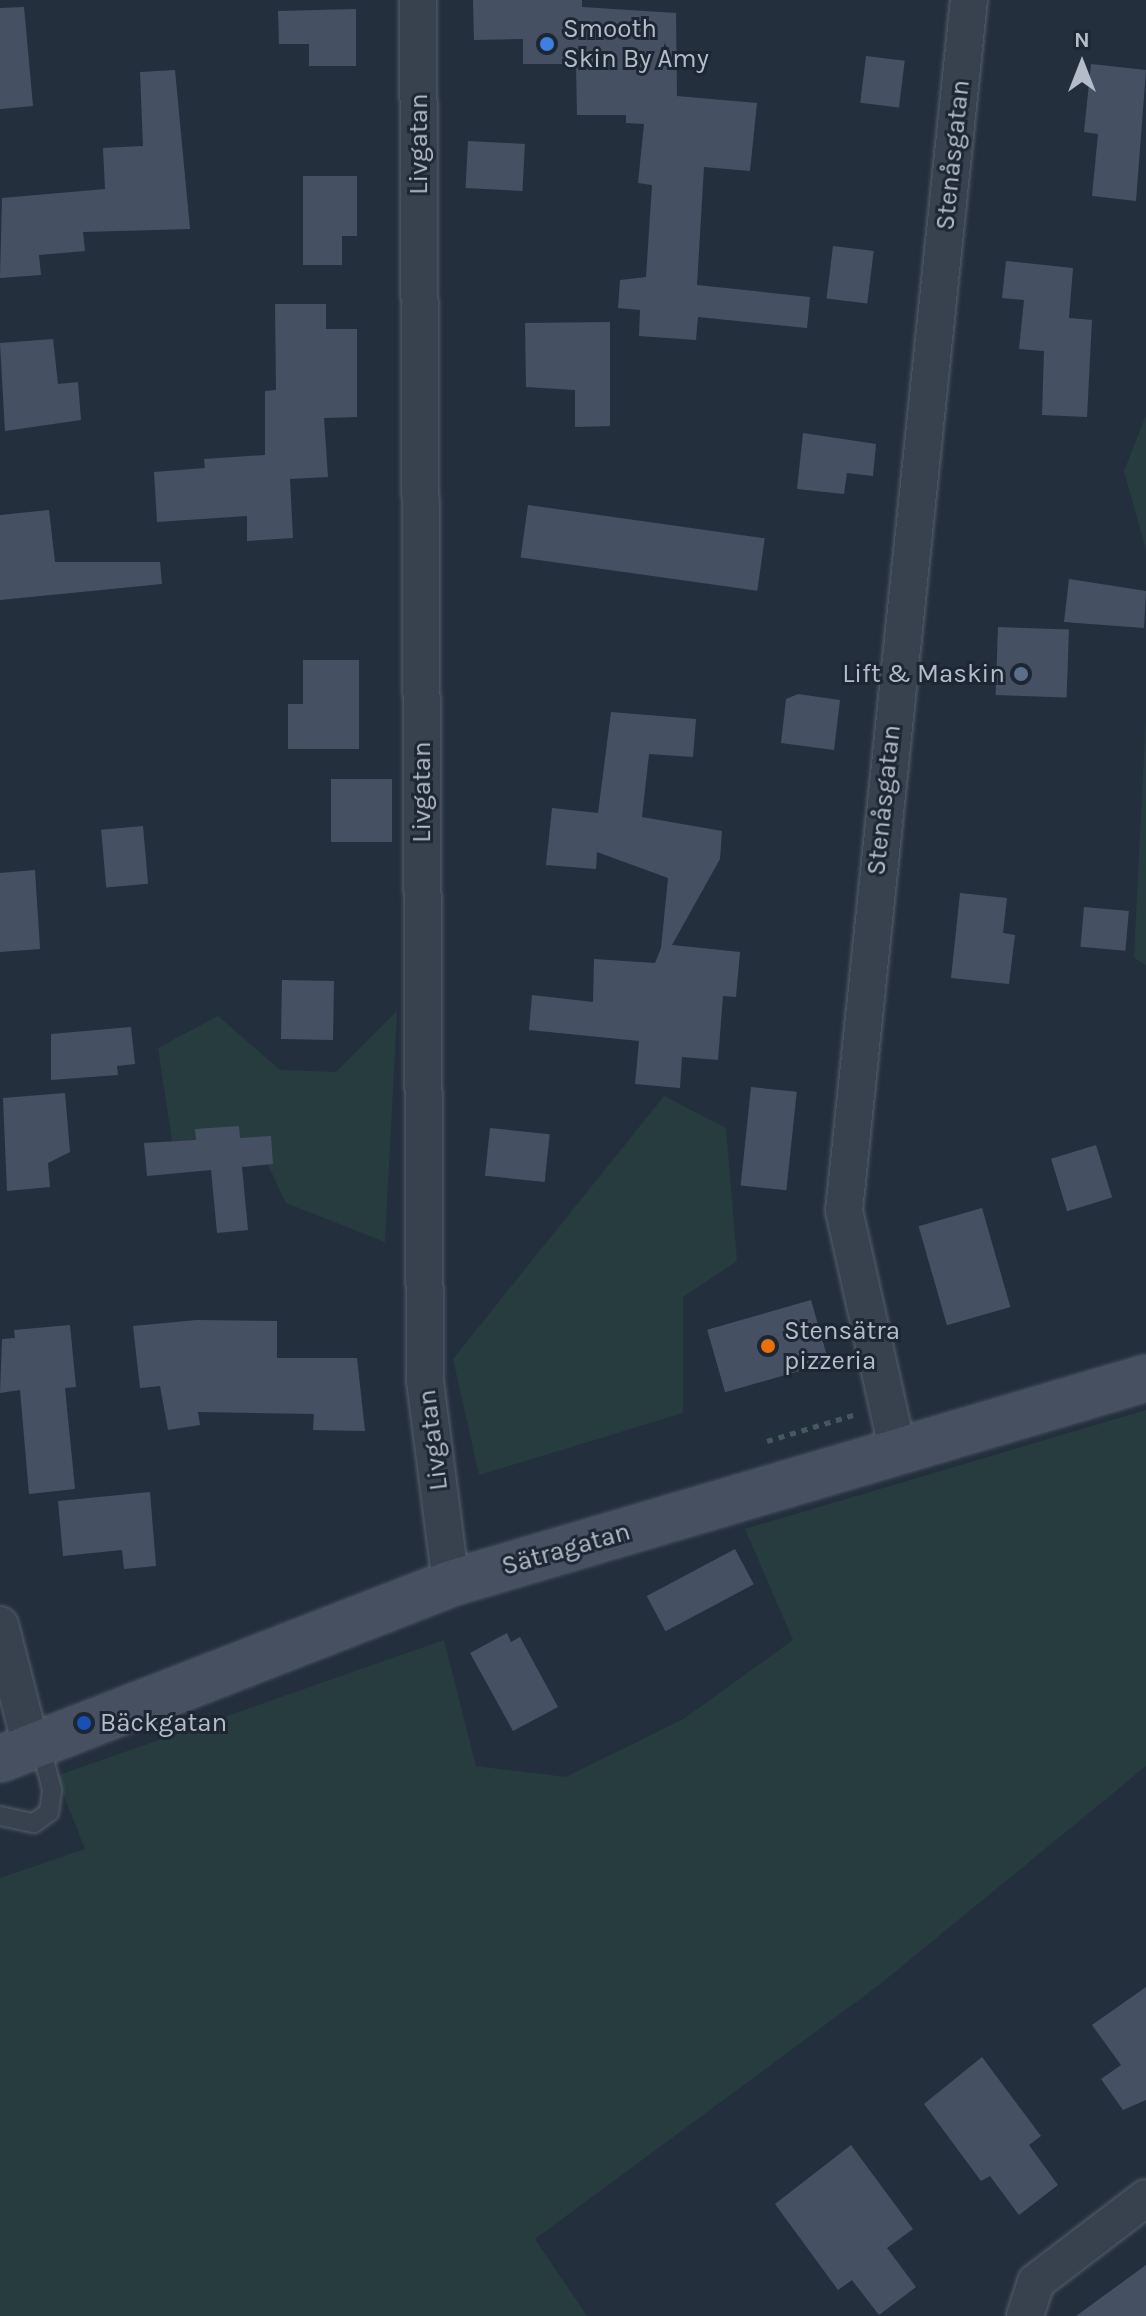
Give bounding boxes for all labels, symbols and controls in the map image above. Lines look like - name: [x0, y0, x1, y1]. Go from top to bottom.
- place label: Smooth Skin By Amy: [563, 13, 709, 74]
- north arrow: [1042, 24, 1122, 104]
- text: N: [1074, 27, 1090, 53]
- marker: Smooth Skin By Amy: [538, 35, 556, 53]
- street label: Stenåsgatan: [930, 78, 976, 232]
- street label: Livgatan: [403, 93, 435, 195]
- place label: Lift & Maskin: [842, 658, 1005, 690]
- marker: Lift & Maskin: [1012, 665, 1030, 683]
- street label: Stenåsgatan: [861, 723, 907, 877]
- street label: Livgatan: [406, 741, 438, 843]
- place label: Stensätra pizzeria: [784, 1315, 900, 1376]
- marker: Stensätra pizzeria: [759, 1337, 777, 1355]
- street label: Livgatan: [411, 1388, 455, 1492]
- street label: Sätragatan: [498, 1516, 634, 1582]
- place label: Bäckgatan: [100, 1707, 227, 1739]
- marker: Bäckgatan: [75, 1714, 93, 1732]

